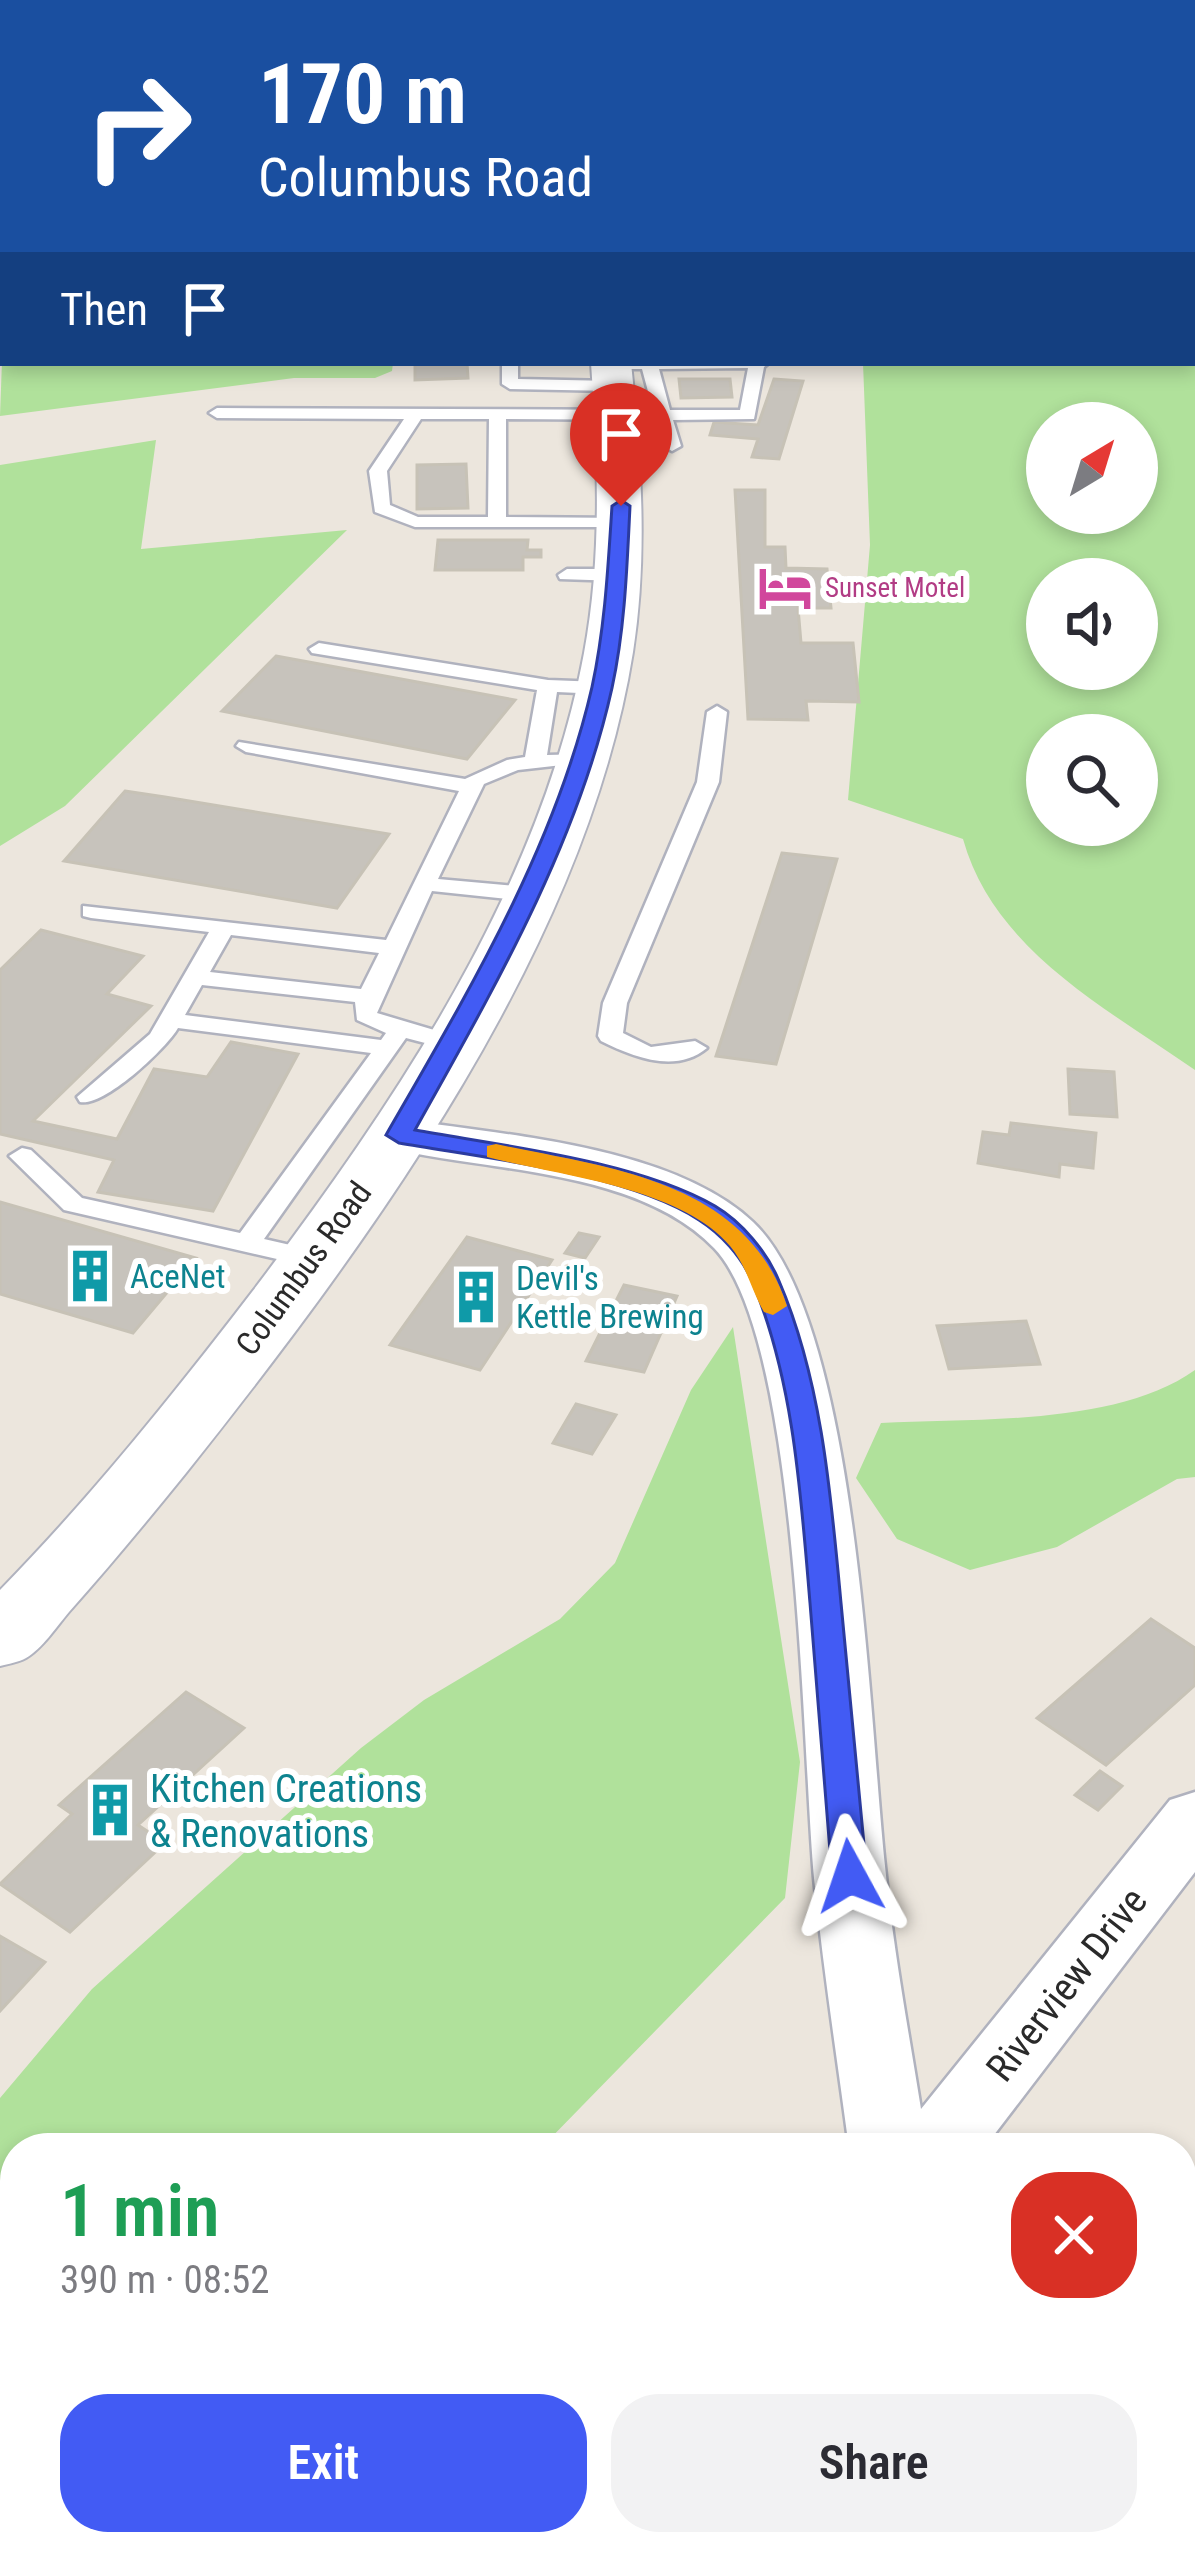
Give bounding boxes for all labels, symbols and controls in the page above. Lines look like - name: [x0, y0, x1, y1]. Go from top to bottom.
- text: 170 m: [258, 45, 467, 144]
- icon: right: [60, 48, 216, 204]
- text: Columbus Road: [258, 146, 593, 209]
- icon: arrive: [172, 276, 238, 342]
- text: Then: [60, 283, 148, 336]
- pin: [570, 383, 672, 506]
- icon: arrive: [588, 401, 654, 467]
- north arrow: [1026, 402, 1158, 534]
- map controls: [1026, 402, 1158, 846]
- button: sound: [1026, 558, 1158, 690]
- hotel icon: Sunset Motel: [756, 559, 814, 617]
- place label: Sunset Motel: [825, 572, 965, 604]
- button: search: [1026, 714, 1158, 846]
- street label: Columbus Road: [227, 1174, 379, 1363]
- building icon: AceNet: [61, 1247, 119, 1305]
- place label: AceNet: [130, 1257, 225, 1296]
- place label: Devil's Kettle Brewing: [516, 1259, 704, 1336]
- building icon: Devil's Kettle Brewing: [447, 1268, 505, 1326]
- place label: Kitchen Creations & Renovations: [150, 1766, 422, 1857]
- building icon: Kitchen Creations & Renovations: [81, 1781, 139, 1839]
- position arrow: [787, 1813, 913, 1939]
- street label: Riverview Drive: [977, 1879, 1157, 2090]
- text: 1 min: [60, 2169, 219, 2254]
- button: close: [1011, 2172, 1137, 2298]
- text: 390 m · 08:52: [60, 2257, 270, 2303]
- button: Exit: [60, 2394, 587, 2532]
- button: Share: [611, 2394, 1137, 2532]

